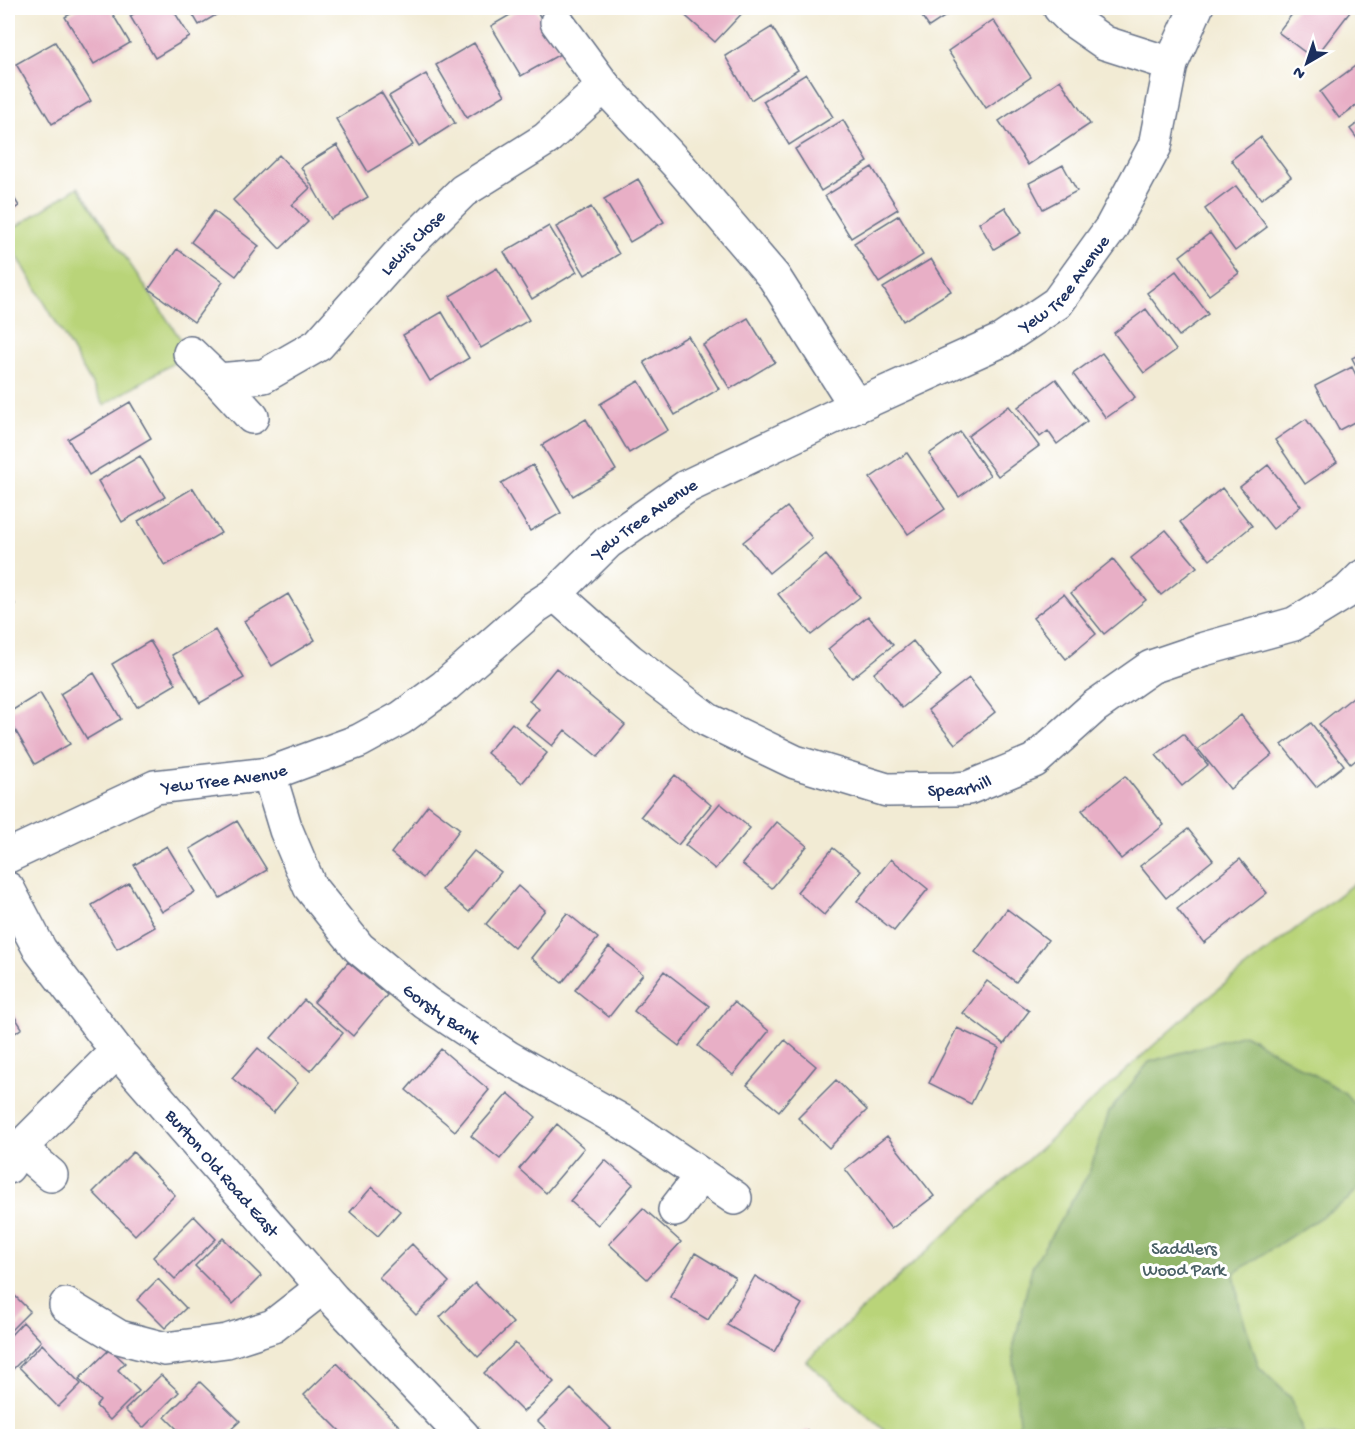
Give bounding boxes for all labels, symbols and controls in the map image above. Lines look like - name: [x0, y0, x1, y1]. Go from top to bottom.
- north arrow: [1277, 33, 1337, 93]
- text: N: [1289, 61, 1310, 83]
- street label: Lewis Close: [377, 206, 451, 281]
- street label: Yew Tree Avenue: [1014, 231, 1116, 340]
- street label: Yew Tree Avenue: [587, 475, 702, 567]
- street label: Yew Tree Avenue: [159, 760, 291, 799]
- street label: Spearhill: [928, 771, 995, 802]
- street label: Gorsty Bank: [397, 980, 485, 1050]
- street label: Burton Old Road East: [159, 1105, 283, 1243]
- park label: Saddlers Wood Park: [1142, 1240, 1228, 1282]

